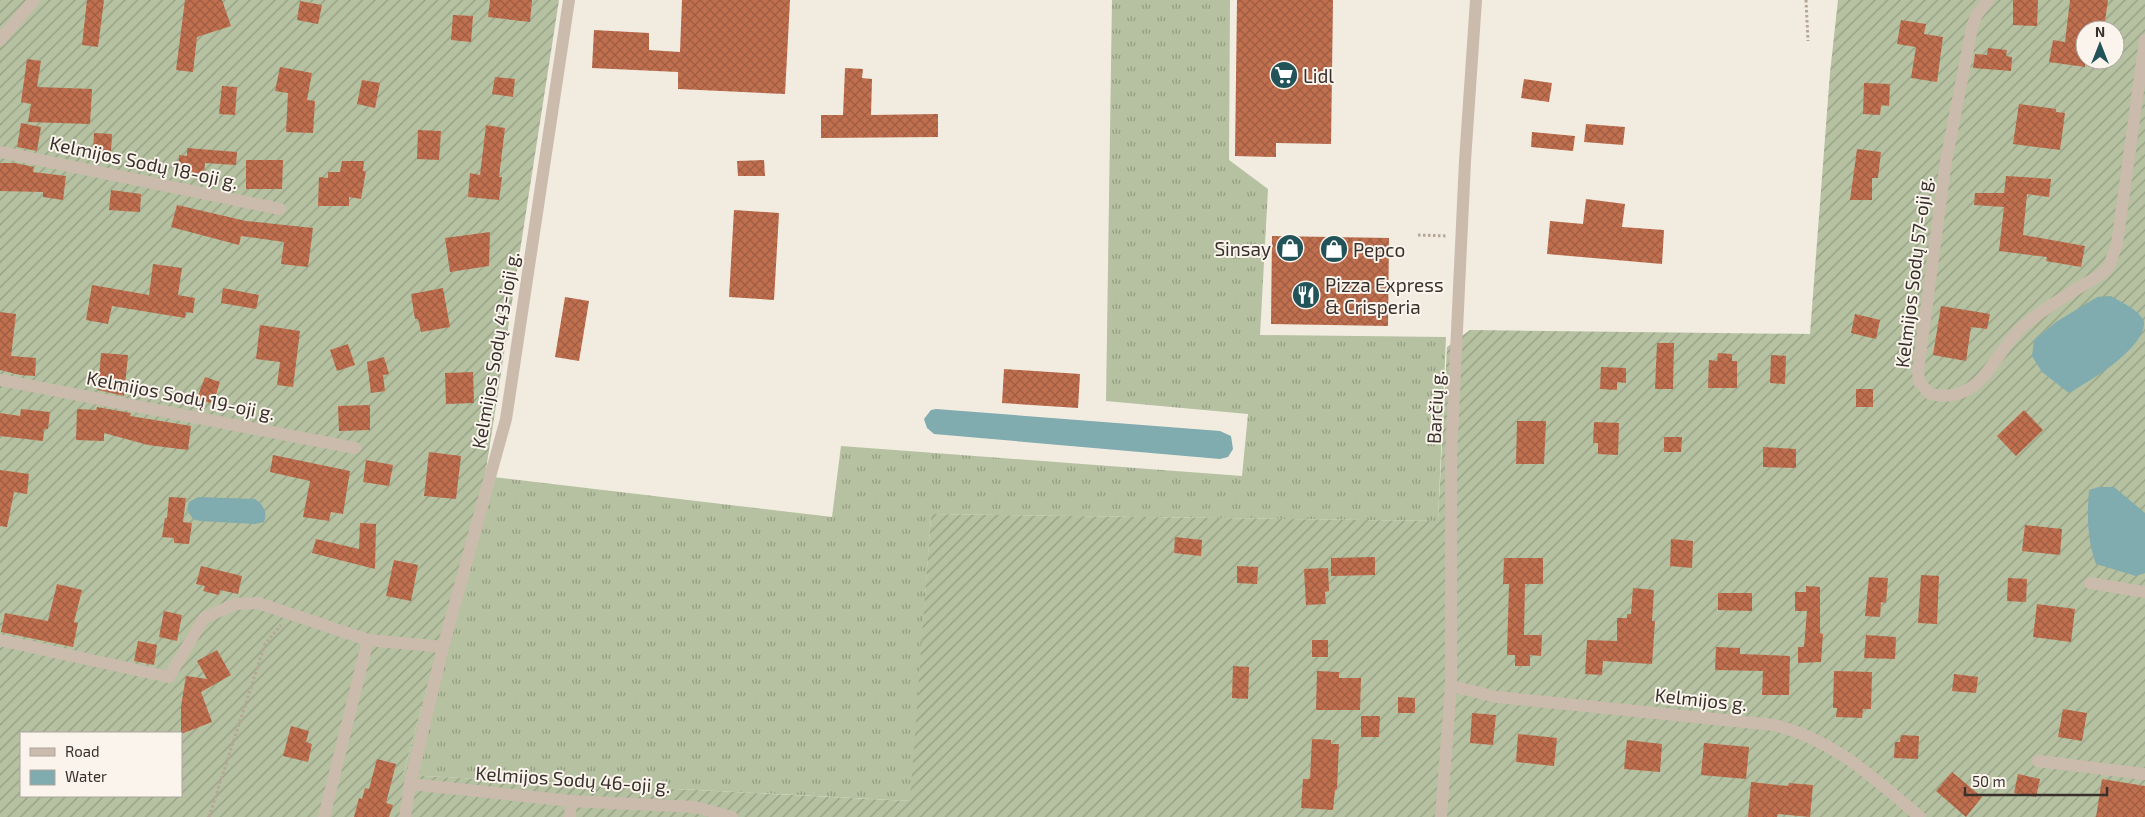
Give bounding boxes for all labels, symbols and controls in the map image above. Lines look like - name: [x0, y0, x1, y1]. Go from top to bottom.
- north arrow: [2075, 20, 2125, 70]
- text: N: [2095, 23, 2105, 40]
- supermarket icon: Lidl: [1269, 60, 1299, 90]
- place label: Lidl: [1303, 64, 1334, 87]
- street label: Kelmijos Sodų 18-oji g.: [48, 131, 240, 193]
- street label: Kelmijos Sodų 57-oji g.: [1890, 175, 1936, 369]
- shop icon: Sinsay: [1275, 233, 1305, 263]
- shop icon: Pepco: [1319, 234, 1349, 264]
- place label: Sinsay: [1214, 237, 1271, 260]
- place label: Pepco: [1353, 238, 1405, 261]
- street label: Kelmijos Sodų 43-ioji g.: [466, 250, 524, 450]
- place label: Pizza Express & Crisperia: [1325, 273, 1444, 318]
- restaurant icon: Pizza Express & Crisperia: [1291, 280, 1321, 310]
- street label: Kelmijos Sodų 19-oji g.: [85, 365, 277, 425]
- street label: Barčių g.: [1422, 370, 1448, 444]
- street label: Kelmijos g.: [1654, 683, 1748, 715]
- legend: [20, 732, 182, 797]
- text: Road: [65, 742, 100, 760]
- street label: Kelmijos Sodų 46-oji g.: [475, 761, 671, 797]
- scale bar: [1965, 764, 2108, 796]
- text: Water: [65, 767, 107, 785]
- text: 50 m: [1972, 772, 2006, 790]

